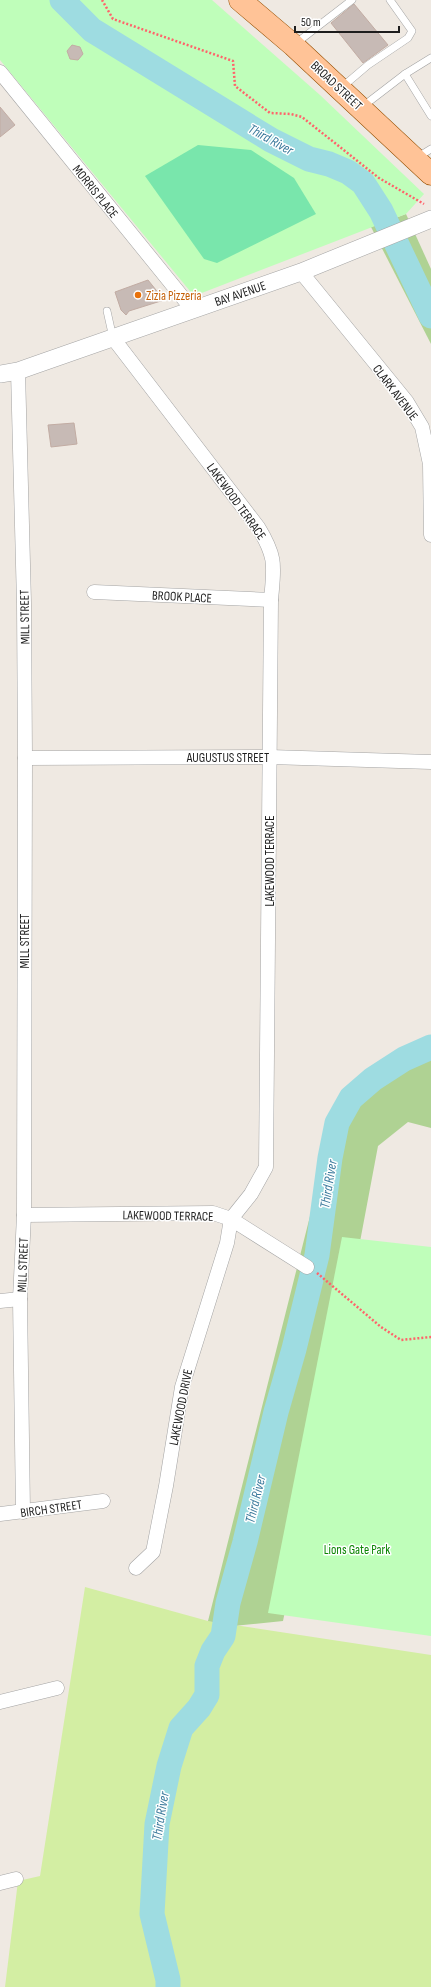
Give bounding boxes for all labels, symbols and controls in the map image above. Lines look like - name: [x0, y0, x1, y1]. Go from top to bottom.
- scale bar: [295, 8, 399, 34]
- text: 50 m: [301, 15, 321, 30]
- street label: BROAD STREET: [307, 58, 365, 114]
- water label: Third River: [245, 120, 297, 159]
- street label: MORRIS PLACE: [69, 162, 122, 222]
- street label: BAY AVENUE: [213, 278, 268, 310]
- place label: Zizia Pizzeria: [146, 288, 201, 304]
- marker: Zizia Pizzeria: [133, 290, 143, 300]
- street label: CLARK AVENUE: [369, 362, 421, 424]
- street label: LAKEWOOD TERRACE: [203, 460, 269, 543]
- street label: BROOK PLACE: [152, 587, 212, 607]
- street label: MILL STREET: [17, 589, 33, 645]
- street label: AUGUSTUS STREET: [186, 750, 269, 766]
- street label: LAKEWOOD TERRACE: [262, 815, 278, 907]
- street label: MILL STREET: [17, 914, 33, 968]
- water label: Third River: [316, 1158, 341, 1210]
- street label: LAKEWOOD TERRACE: [122, 1207, 214, 1225]
- street label: MILL STREET: [14, 1237, 32, 1293]
- street label: LAKEWOOD DRIVE: [166, 1368, 196, 1447]
- water label: Third River: [241, 1472, 270, 1525]
- street label: BIRCH STREET: [19, 1497, 83, 1521]
- park label: Lions Gate Park: [324, 1542, 390, 1558]
- water label: Third River: [148, 1790, 173, 1842]

